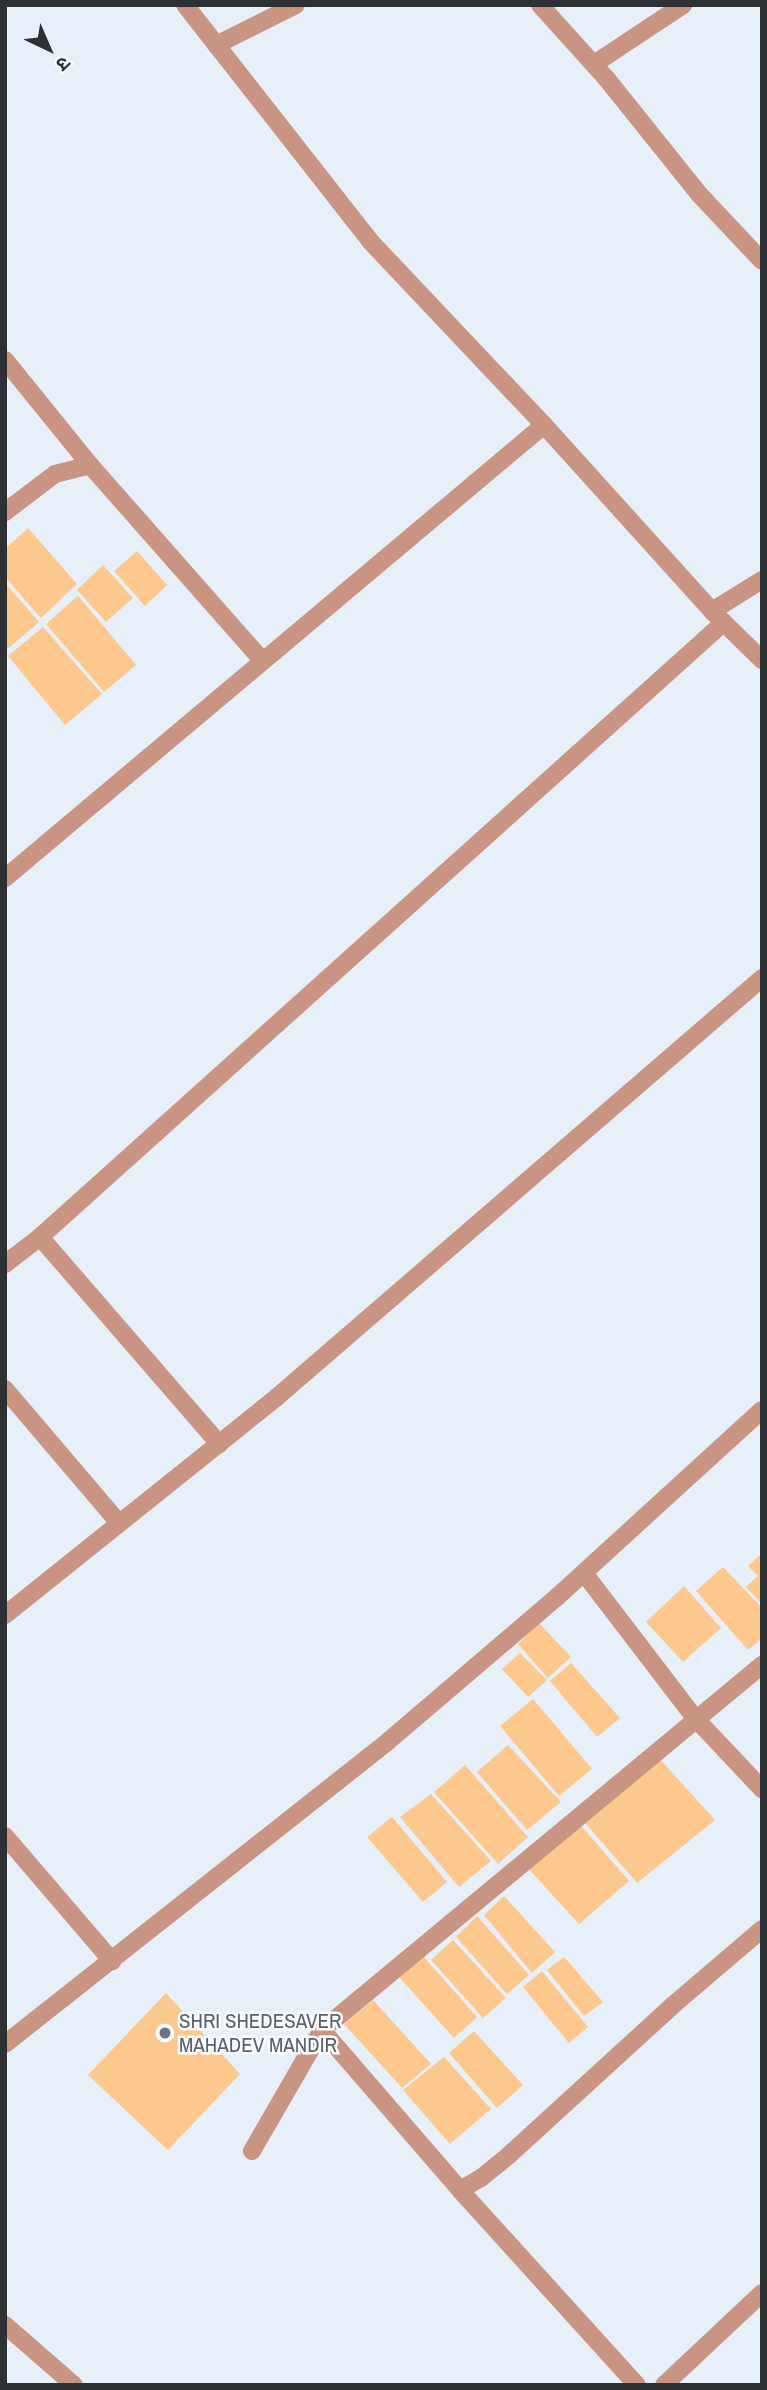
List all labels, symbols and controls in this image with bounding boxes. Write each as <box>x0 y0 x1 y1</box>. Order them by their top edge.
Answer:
north arrow <box>14 14 84 84</box>
text: उ <box>51 51 77 77</box>
place label: SHRI SHEDESAVER MAHADEV MANDIR <box>179 2008 341 2058</box>
marker: SHRI SHEDESAVER MAHADEV MANDIR <box>157 2025 173 2041</box>

